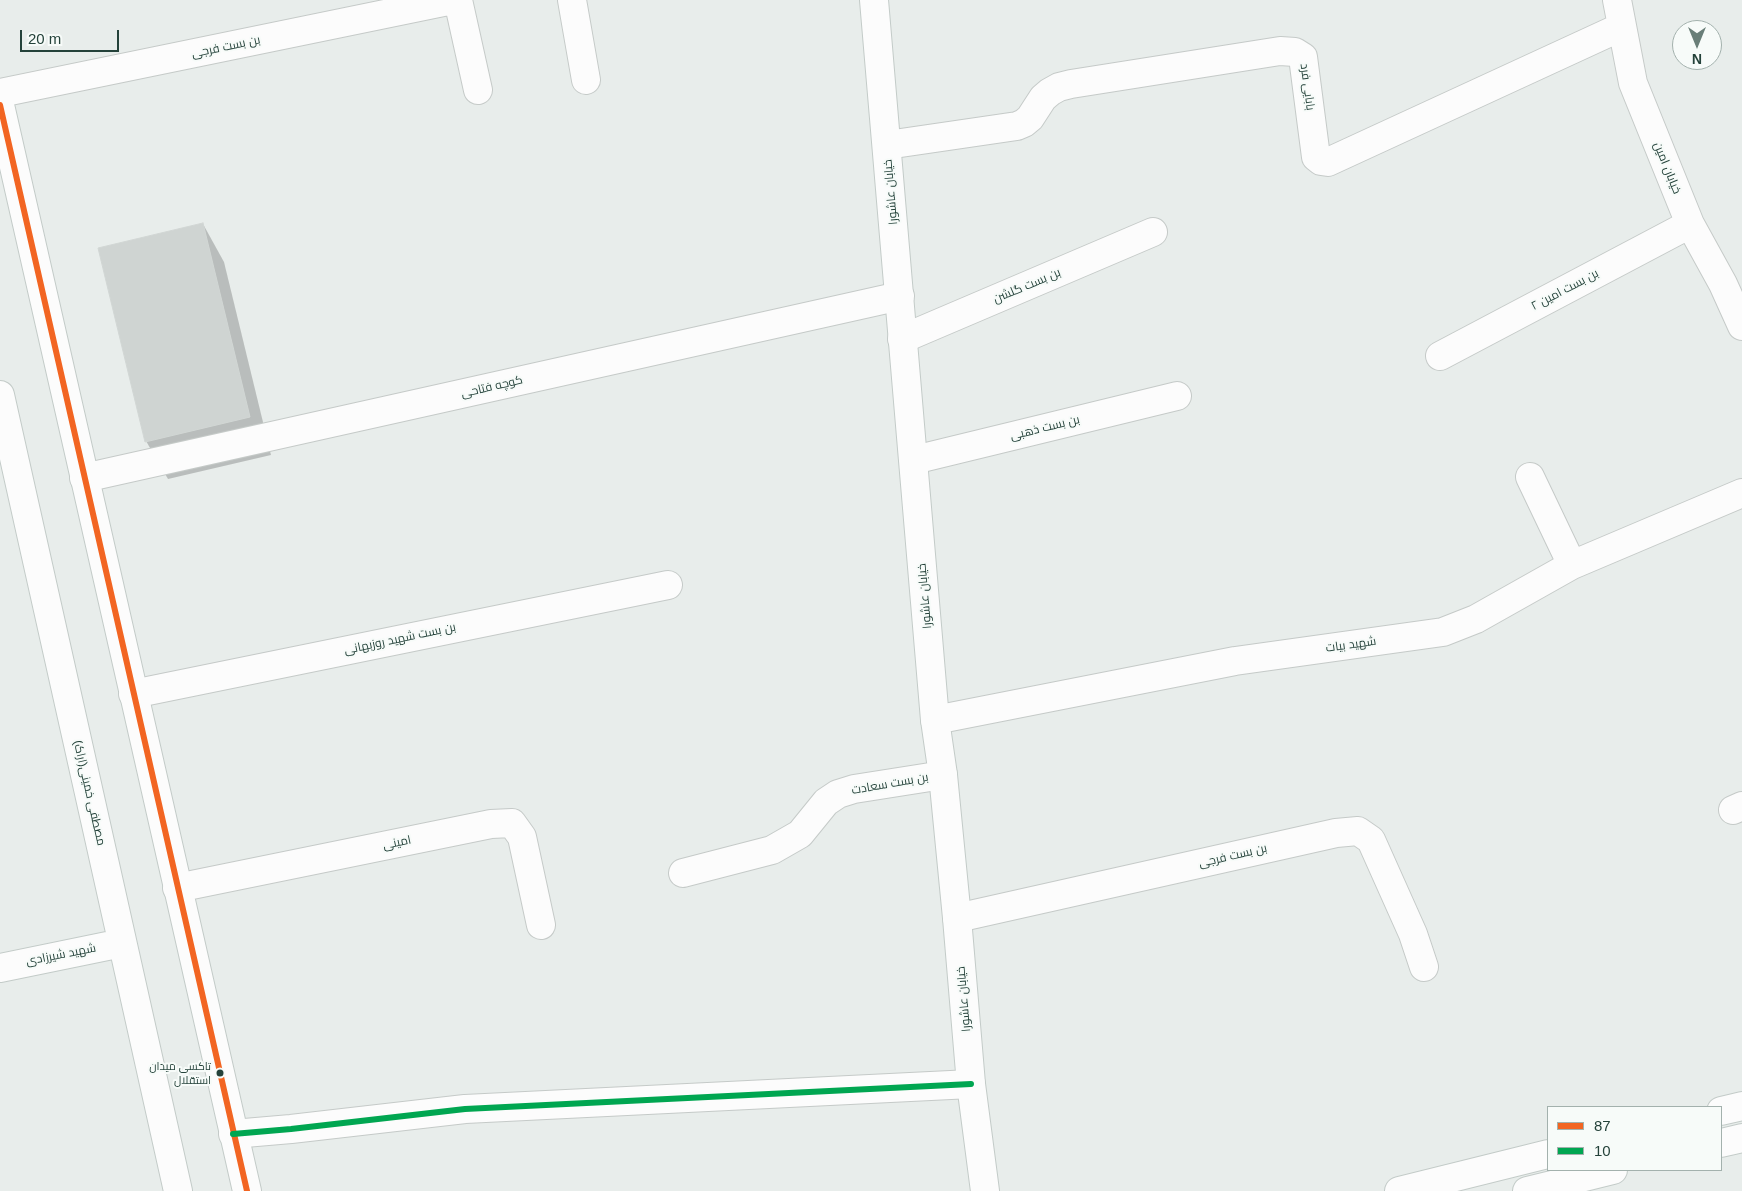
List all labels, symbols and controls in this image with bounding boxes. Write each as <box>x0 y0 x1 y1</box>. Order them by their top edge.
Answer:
scale bar <box>22 20 121 52</box>
north arrow <box>1672 20 1722 70</box>
text: 20 m <box>28 30 61 47</box>
street label: بن بست فرجی <box>190 33 262 61</box>
text: N <box>1692 51 1702 67</box>
street label: بابایی فرد <box>1297 63 1317 111</box>
street label: خیابان امین <box>1650 140 1684 196</box>
street label: خیابان عاشورا <box>881 159 901 225</box>
street label: بن بست گلشن <box>991 265 1063 307</box>
street label: بن بست امین ۲ <box>1529 266 1601 314</box>
street label: کوچه فتاحی <box>460 373 524 401</box>
street label: بن بست ذهبی <box>1009 412 1081 444</box>
street label: خیابان عاشورا <box>915 563 935 629</box>
street label: بن بست شهید روزبهانی <box>343 620 457 658</box>
street label: شهید بیات <box>1325 634 1377 656</box>
street label: مصطفی خمینی(اراک) <box>70 739 108 847</box>
street label: بن بست سعادت <box>850 770 930 798</box>
street label: امینی <box>382 833 412 853</box>
street label: بن بست فرجی <box>1197 841 1269 871</box>
street label: شهید شیرزادی <box>25 941 97 969</box>
street label: خیابان عاشورا <box>954 966 974 1032</box>
place label: تاکسی میدان استقلال <box>149 1060 211 1086</box>
marker: تاکسی میدان استقلال <box>215 1068 225 1078</box>
legend <box>1547 1106 1722 1171</box>
text: 87 <box>1594 1117 1611 1134</box>
text: 10 <box>1594 1142 1611 1159</box>

